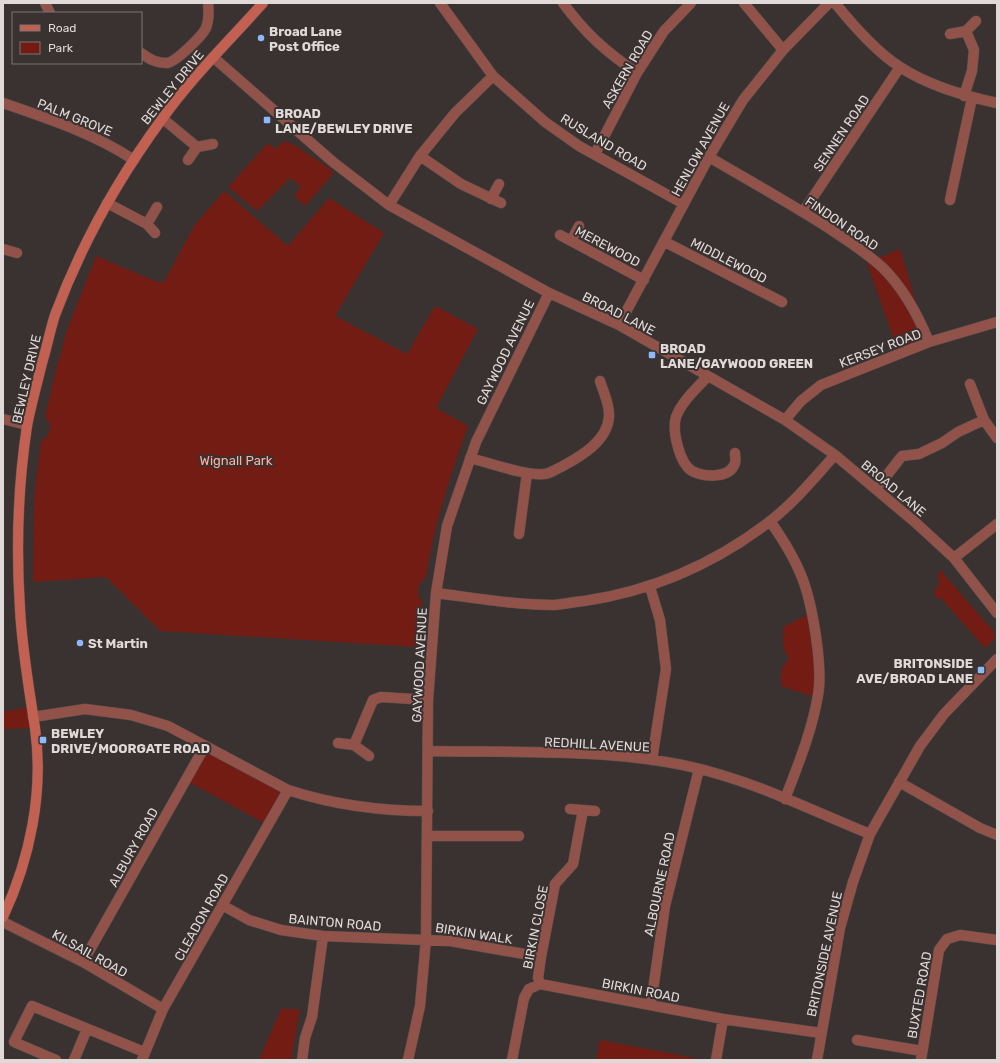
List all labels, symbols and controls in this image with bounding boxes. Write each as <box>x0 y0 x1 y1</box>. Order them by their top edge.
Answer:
legend <box>12 12 142 64</box>
text: Road <box>48 21 76 35</box>
place label: Broad Lane Post Office <box>269 24 342 54</box>
street label: ASKERN ROAD <box>599 27 656 111</box>
marker: Broad Lane Post Office <box>256 33 266 43</box>
text: Park <box>48 41 74 55</box>
street label: BEWLEY DRIVE <box>138 47 207 127</box>
street label: SENNEN ROAD <box>810 92 873 174</box>
street label: PALM GROVE <box>35 96 115 139</box>
street label: HENLOW AVENUE <box>668 99 733 199</box>
place label: BROAD LANE/BEWLEY DRIVE <box>275 106 413 136</box>
street label: RUSLAND ROAD <box>558 111 650 174</box>
marker: BROAD LANE/BEWLEY DRIVE <box>262 115 272 125</box>
street label: FINDON ROAD <box>802 193 881 253</box>
street label: MEREWOOD <box>573 223 643 270</box>
street label: MIDDLEWOOD <box>688 235 770 286</box>
street label: BROAD LANE <box>580 289 658 338</box>
street label: GAYWOOD AVENUE <box>473 297 537 407</box>
street label: KERSEY ROAD <box>837 326 923 371</box>
street label: BEWLEY DRIVE <box>9 333 44 425</box>
place label: BROAD LANE/GAYWOOD GREEN <box>660 341 813 371</box>
marker: BROAD LANE/GAYWOOD GREEN <box>647 350 657 360</box>
park label: Wignall Park <box>200 453 273 469</box>
street label: BROAD LANE <box>858 457 929 520</box>
street label: GAYWOOD AVENUE <box>409 607 430 723</box>
place label: St Martin <box>88 636 148 651</box>
marker: St Martin <box>75 638 85 648</box>
place label: BRITONSIDE AVE/BROAD LANE <box>856 656 973 686</box>
marker: BRITONSIDE AVE/BROAD LANE <box>976 665 986 675</box>
place label: BEWLEY DRIVE/MOORGATE ROAD <box>51 726 210 756</box>
street label: REDHILL AVENUE <box>544 734 650 755</box>
marker: BEWLEY DRIVE/MOORGATE ROAD <box>38 735 48 745</box>
street label: ALBURY ROAD <box>106 805 161 889</box>
street label: ALBOURNE ROAD <box>641 831 678 938</box>
street label: CLEADON ROAD <box>171 871 232 963</box>
street label: BIRKIN CLOSE <box>520 884 551 970</box>
street label: BRITONSIDE AVENUE <box>804 890 845 1018</box>
street label: BAINTON ROAD <box>288 911 382 934</box>
street label: BIRKIN WALK <box>434 920 514 947</box>
street label: KILSAIL ROAD <box>49 927 130 980</box>
street label: BUXTED ROAD <box>904 950 935 1040</box>
street label: BIRKIN ROAD <box>601 976 681 1005</box>

